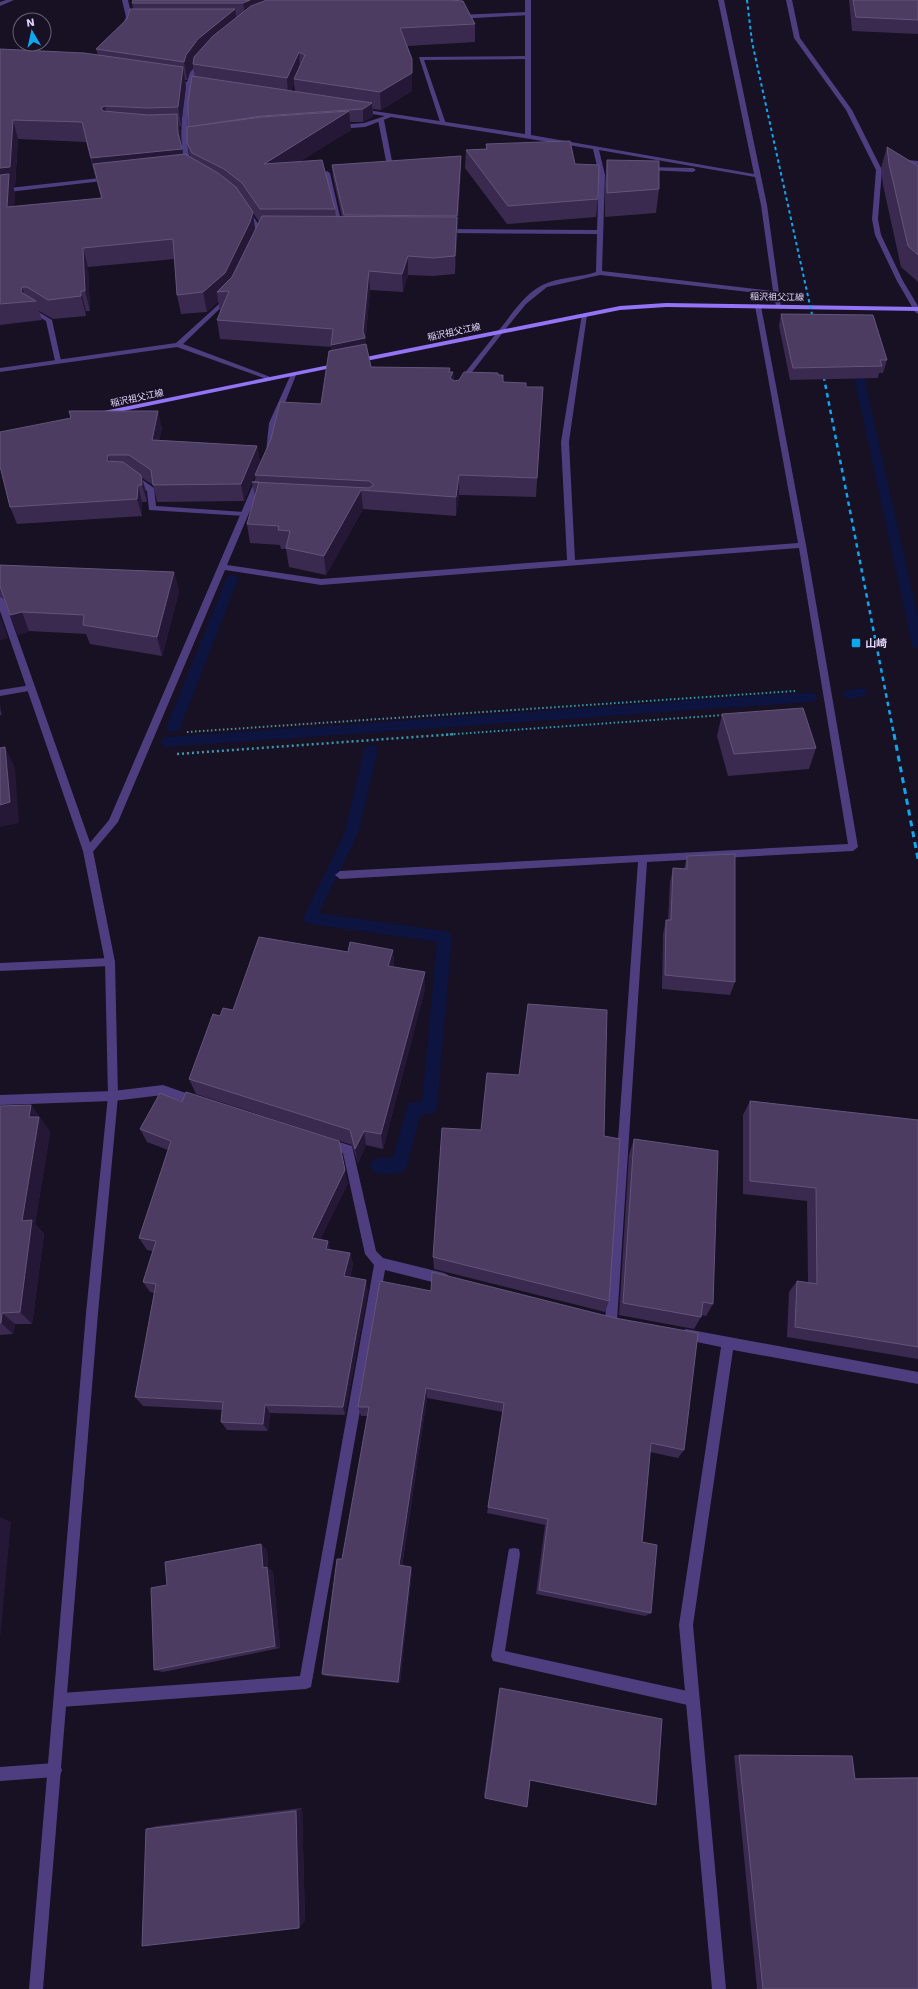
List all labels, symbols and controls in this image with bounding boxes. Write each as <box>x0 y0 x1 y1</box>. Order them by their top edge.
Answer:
north arrow <box>12 12 52 52</box>
text: N <box>25 16 36 30</box>
street label: 稲沢祖父江線 <box>750 292 805 302</box>
street label: 稲沢祖父江線 <box>427 321 482 343</box>
street label: 稲沢祖父江線 <box>110 387 165 409</box>
marker: 山崎 <box>850 637 862 649</box>
place label: 山崎 <box>865 637 887 650</box>

